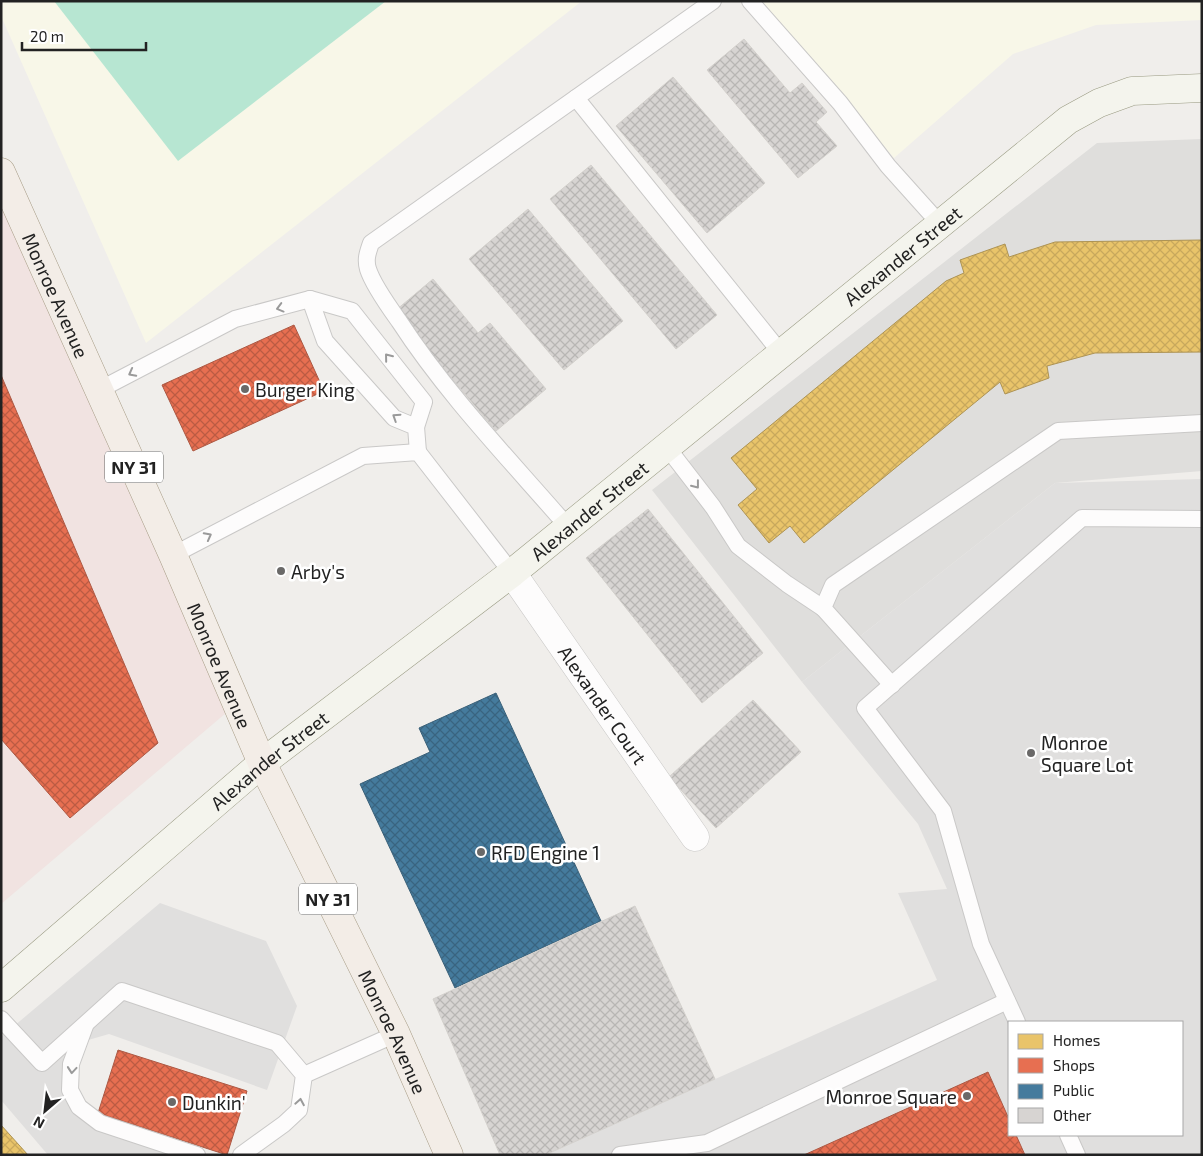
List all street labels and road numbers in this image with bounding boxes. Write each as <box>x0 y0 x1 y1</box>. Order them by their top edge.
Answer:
street label: Alexander Street <box>839 200 966 310</box>
street label: Monroe Avenue <box>18 229 94 361</box>
road number: NY 31 <box>105 452 163 482</box>
street label: Alexander Street <box>526 456 652 565</box>
street label: Monroe Avenue <box>183 599 257 732</box>
street label: Alexander Court <box>554 641 652 768</box>
street label: Alexander Street <box>205 706 332 814</box>
road number: NY 31 <box>299 884 357 914</box>
street label: Monroe Avenue <box>354 966 432 1097</box>

